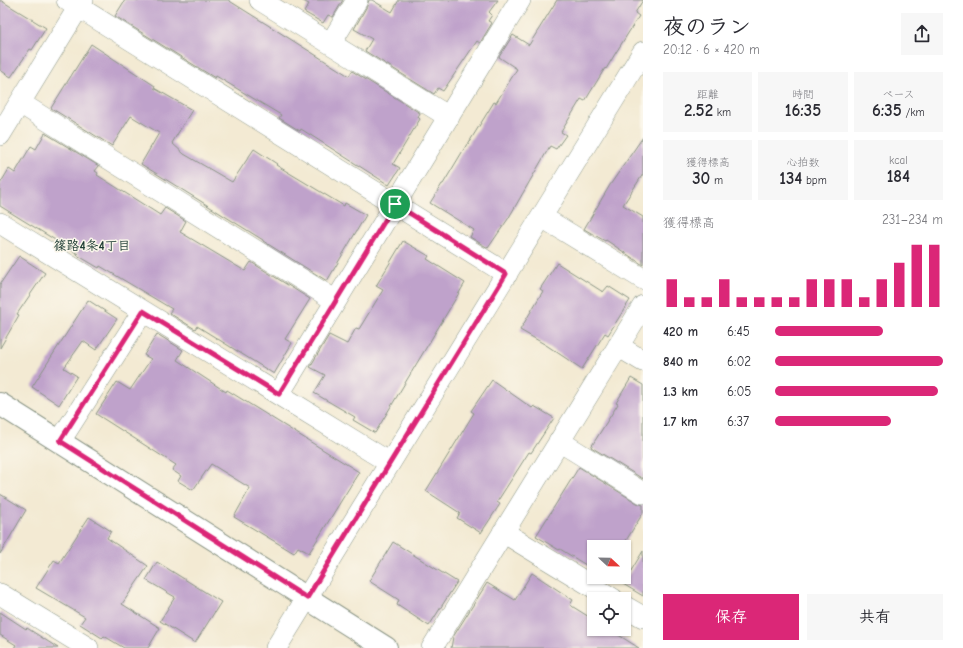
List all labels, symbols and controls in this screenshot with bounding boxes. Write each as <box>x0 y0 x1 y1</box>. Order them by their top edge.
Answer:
button: share <box>901 13 943 55</box>
text: 夜のラン <box>663 14 751 40</box>
text: 20:12 · 6 × 420 m <box>663 42 760 57</box>
text: 距離 <box>697 88 719 101</box>
text: 時間 <box>792 88 814 101</box>
text: ペース <box>882 88 915 101</box>
text: 2.52 <box>684 101 713 120</box>
text: 16:35 <box>785 101 821 120</box>
text: 6:35 <box>872 101 902 120</box>
text: km <box>713 106 731 119</box>
text: /km <box>902 106 925 119</box>
text: kcal <box>889 154 908 167</box>
text: 獲得標高 <box>686 156 730 169</box>
text: 心拍数 <box>786 156 819 169</box>
text: 184 <box>887 167 910 186</box>
text: 30 <box>692 169 710 188</box>
text: 134 <box>779 169 802 188</box>
text: m <box>710 174 723 187</box>
text: bpm <box>802 174 827 187</box>
pin <box>378 187 412 221</box>
icon: arrive <box>384 193 406 215</box>
text: 231–234 m <box>882 212 943 227</box>
text: 獲得標高 <box>663 215 715 230</box>
district label: 篠路4条4丁目 <box>53 238 131 253</box>
text: 420 m <box>663 324 698 339</box>
text: 6:45 <box>727 324 750 339</box>
text: 840 m <box>663 354 698 369</box>
text: 6:02 <box>727 354 751 369</box>
text: 1.3 km <box>663 384 698 399</box>
text: 6:05 <box>727 384 751 399</box>
text: 1.7 km <box>663 414 698 429</box>
text: 6:37 <box>727 414 749 429</box>
north arrow <box>587 540 631 584</box>
map controls <box>587 540 631 636</box>
button: locate <box>587 592 631 636</box>
button: 保存 <box>663 594 799 640</box>
button: 共有 <box>807 594 943 640</box>

